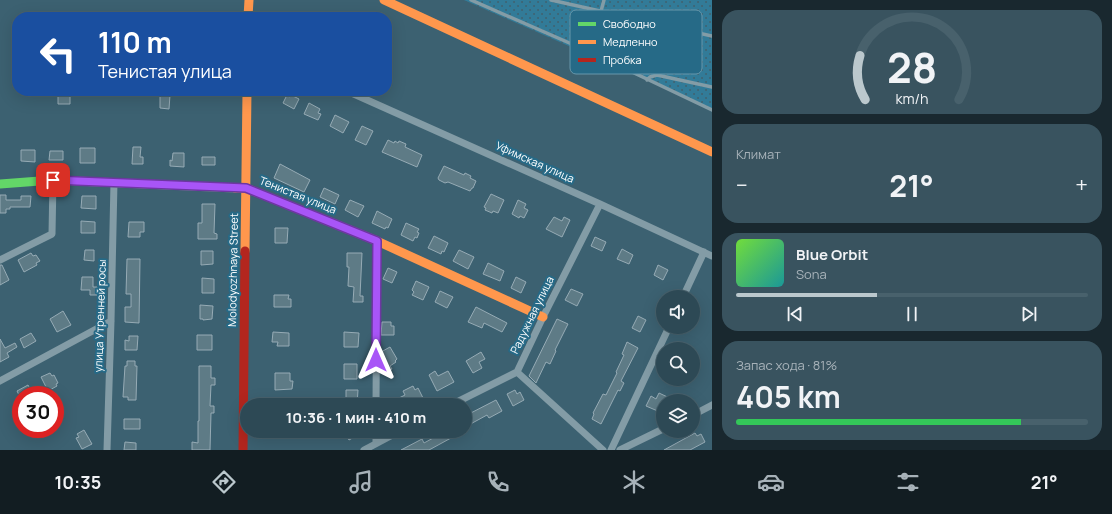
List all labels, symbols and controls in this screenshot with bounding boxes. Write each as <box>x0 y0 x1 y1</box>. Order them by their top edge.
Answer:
legend <box>570 10 702 74</box>
text: Свободно <box>603 16 656 31</box>
text: 110 m <box>98 23 172 61</box>
icon: left <box>32 28 84 80</box>
text: Медленно <box>603 34 658 49</box>
text: 28 <box>887 39 937 95</box>
text: Пробка <box>603 52 642 67</box>
text: Тенистая улица <box>98 59 232 83</box>
text: km/h <box>895 89 929 108</box>
street label: Уфимская улица <box>493 137 577 186</box>
text: Климат <box>736 145 781 163</box>
pin <box>36 163 70 197</box>
text: 21° <box>889 165 934 206</box>
icon: arrive <box>42 169 64 191</box>
text: − <box>736 170 748 200</box>
text: + <box>1075 170 1088 200</box>
street label: Тенистая улица <box>257 172 339 217</box>
street label: Molodyozhnaya Street <box>224 213 241 327</box>
text: Blue Orbit <box>796 244 868 265</box>
street label: улица Утренней росы <box>90 259 109 373</box>
text: Sona <box>796 265 827 283</box>
street label: Радужная улица <box>506 273 557 356</box>
map controls <box>656 290 700 438</box>
button: sound <box>656 290 700 334</box>
icon: previous <box>784 303 806 325</box>
icon: pause <box>901 303 923 325</box>
icon: next <box>1018 303 1040 325</box>
position arrow <box>355 339 397 381</box>
button: search <box>656 342 700 386</box>
text: Запас хода · 81% <box>736 356 837 374</box>
text: 405 km <box>736 376 841 417</box>
speed limit sign: 30 <box>12 386 64 438</box>
button: layers <box>656 394 700 438</box>
text: 10:36 · 1 мин · 410 m <box>286 407 426 428</box>
icon: directions <box>210 468 238 496</box>
icon: music <box>347 468 375 496</box>
icon: phone <box>484 468 512 496</box>
icon: climate <box>620 468 648 496</box>
icon: car <box>757 468 785 496</box>
icon: filters <box>894 468 922 496</box>
text: 10:35 <box>54 470 101 494</box>
text: 21° <box>1031 470 1058 494</box>

